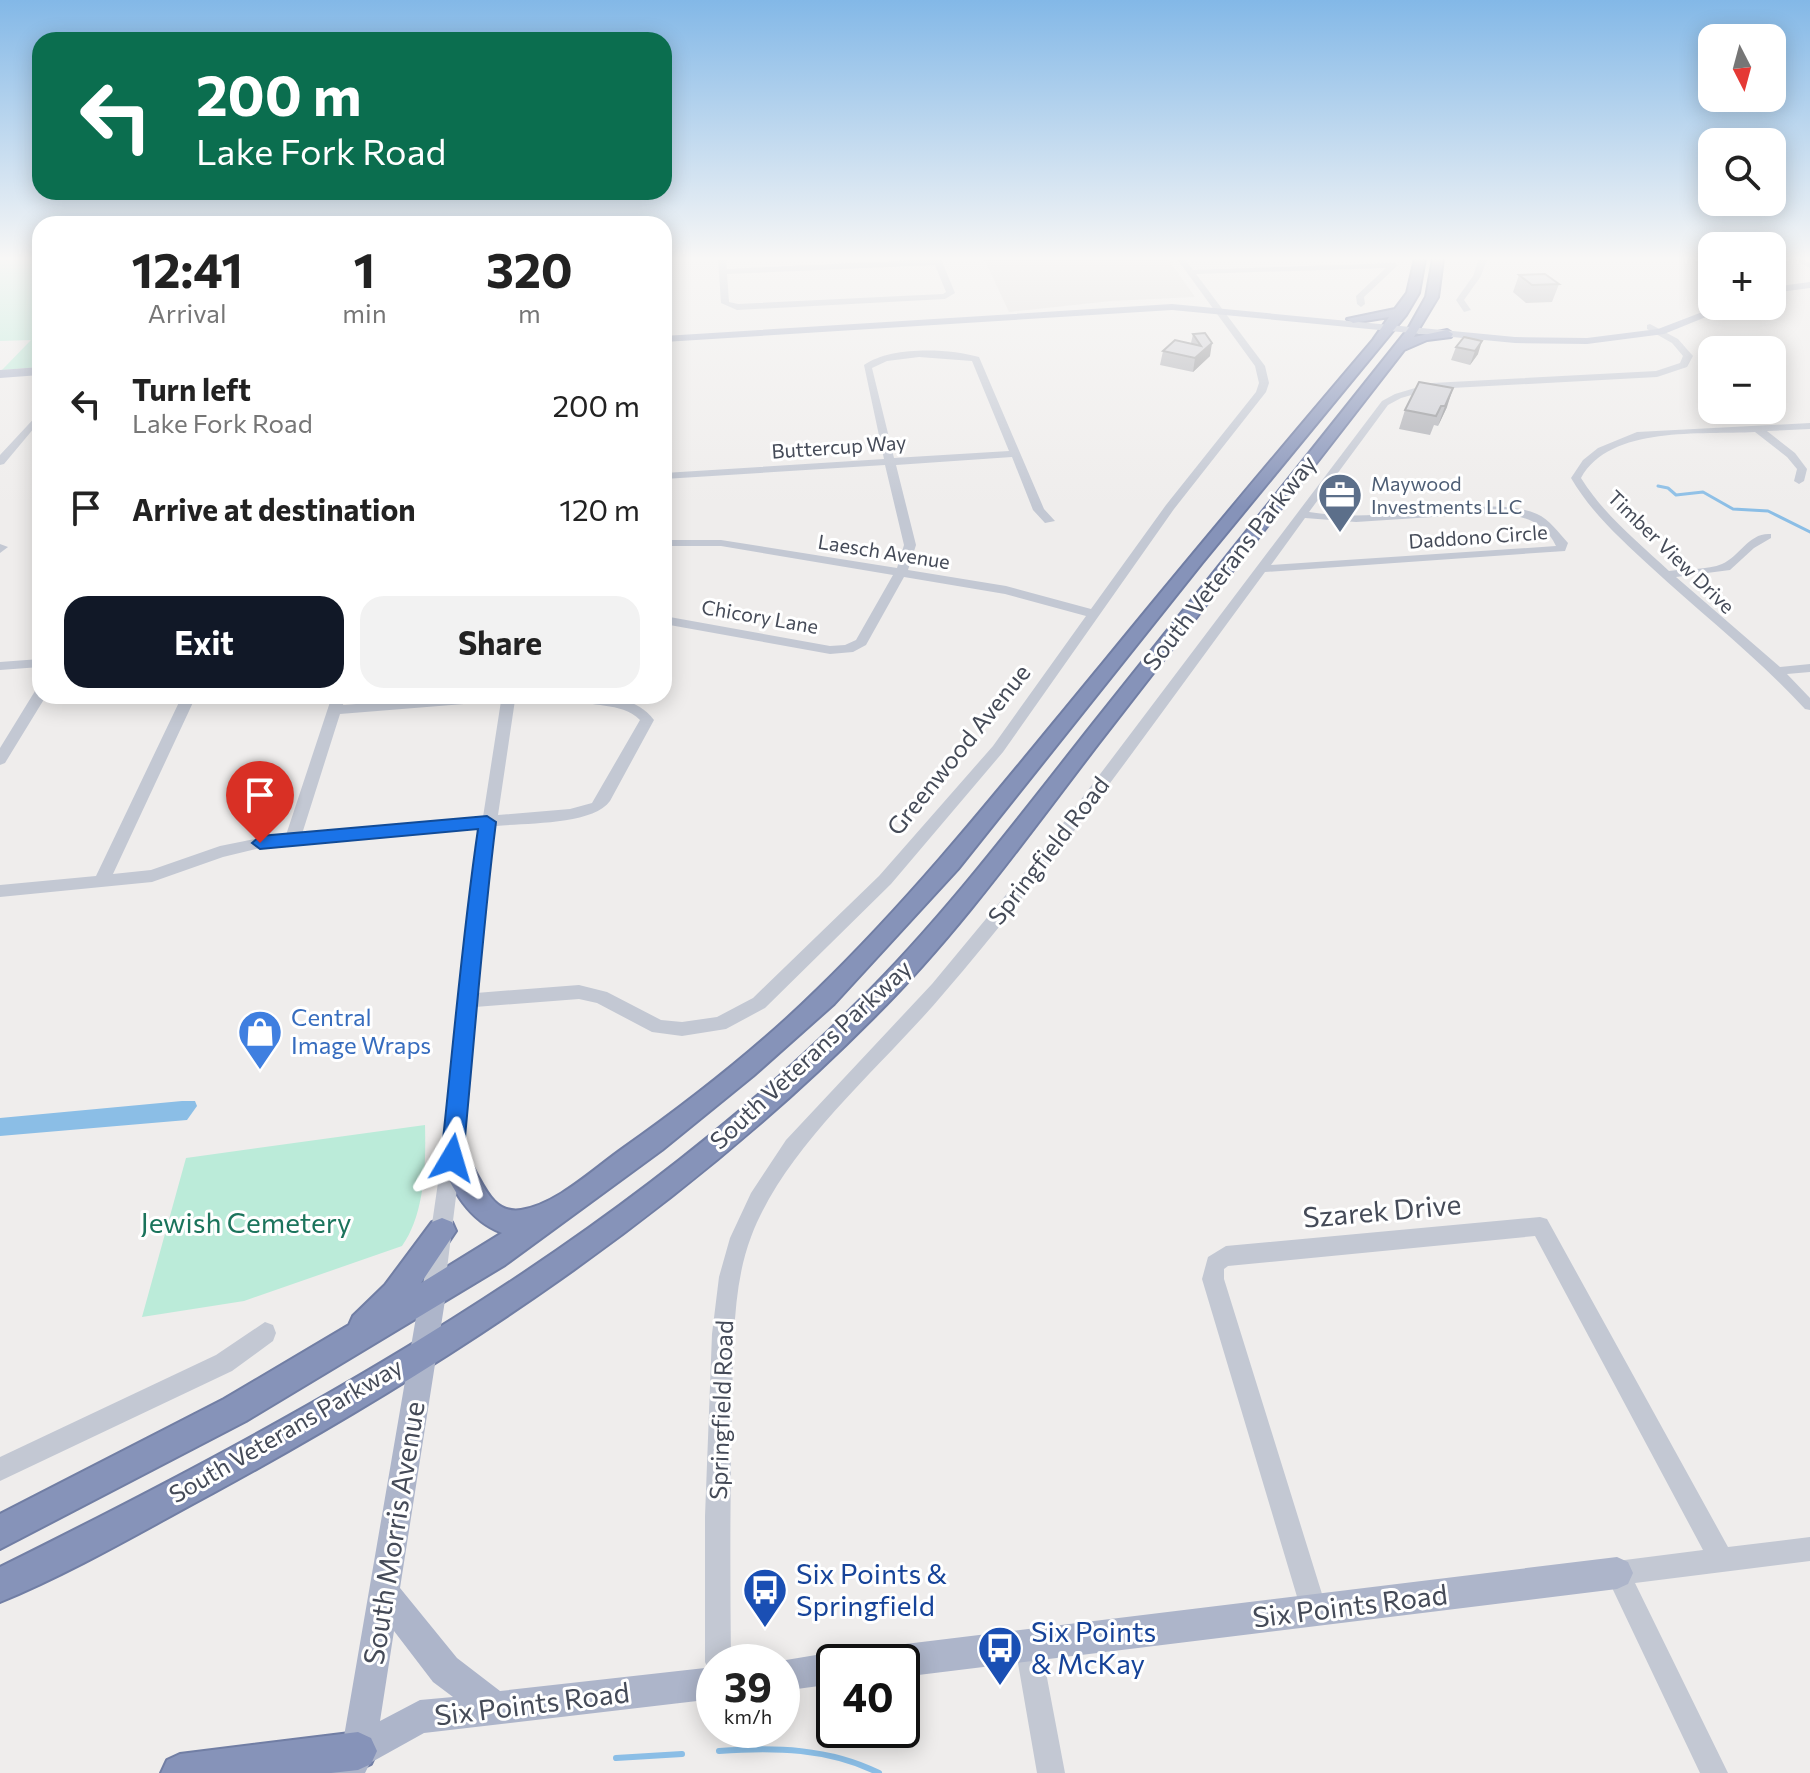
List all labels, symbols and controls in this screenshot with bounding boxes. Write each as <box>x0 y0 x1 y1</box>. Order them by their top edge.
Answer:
north arrow <box>1698 24 1786 112</box>
map controls <box>1698 24 1786 424</box>
text: 200 m <box>196 59 362 128</box>
icon: left <box>64 64 168 168</box>
text: Lake Fork Road <box>196 128 446 172</box>
button: search <box>1698 128 1786 216</box>
button: + <box>1698 232 1786 320</box>
text: 12:41 <box>131 239 243 298</box>
text: 1 <box>354 239 375 298</box>
text: 320 <box>486 239 573 298</box>
text: Arrival <box>148 297 227 328</box>
text: min <box>342 297 387 328</box>
text: m <box>518 297 541 328</box>
button: − <box>1698 336 1786 424</box>
text: Turn left <box>132 370 251 407</box>
icon: left <box>64 382 108 426</box>
text: 200 m <box>552 386 640 423</box>
text: Lake Fork Road <box>132 407 313 438</box>
street label: Buttercup Way <box>771 429 907 463</box>
street label: South Veterans Parkway <box>1136 449 1322 675</box>
office icon: Maywood Investments LLC <box>1316 471 1364 534</box>
place label: Maywood Investments LLC <box>1371 471 1522 518</box>
street label: Timber View Drive <box>1603 485 1740 618</box>
icon: arrive <box>64 486 108 530</box>
text: Arrive at destination <box>132 490 416 527</box>
text: 120 m <box>559 490 640 527</box>
street label: Daddono Circle <box>1408 519 1548 553</box>
street label: Laesch Avenue <box>816 529 952 573</box>
street label: Chicory Lane <box>700 594 820 638</box>
button: Exit <box>64 596 344 688</box>
button: Share <box>360 596 640 688</box>
street label: Greenwood Avenue <box>880 658 1036 840</box>
pin <box>226 761 294 843</box>
street label: Springfield Road <box>981 770 1115 930</box>
icon: arrive <box>238 773 282 817</box>
street label: South Veterans Parkway <box>703 953 917 1155</box>
place label: Central Image Wraps <box>291 1002 431 1059</box>
shop icon: Central Image Wraps <box>236 1008 284 1071</box>
position arrow <box>410 1116 494 1200</box>
street label: Szarek Drive <box>1301 1186 1462 1234</box>
park label: Jewish Cemetery <box>141 1205 352 1239</box>
street label: Springfield Road <box>703 1320 738 1500</box>
street label: South Veterans Parkway <box>163 1351 407 1508</box>
street label: South Morris Avenue <box>355 1399 431 1667</box>
place label: Six Points & Springfield <box>796 1556 948 1622</box>
bus stop icon: Six Points & Springfield <box>741 1566 789 1629</box>
street label: Six Points Road <box>1251 1576 1449 1634</box>
place label: Six Points & McKay <box>1031 1614 1156 1680</box>
bus stop icon: Six Points & McKay <box>976 1624 1024 1687</box>
speed limit sign: 40 <box>816 1644 920 1748</box>
text: 39 <box>724 1661 772 1710</box>
street label: Six Points Road <box>433 1674 631 1732</box>
text: km/h <box>724 1704 772 1728</box>

